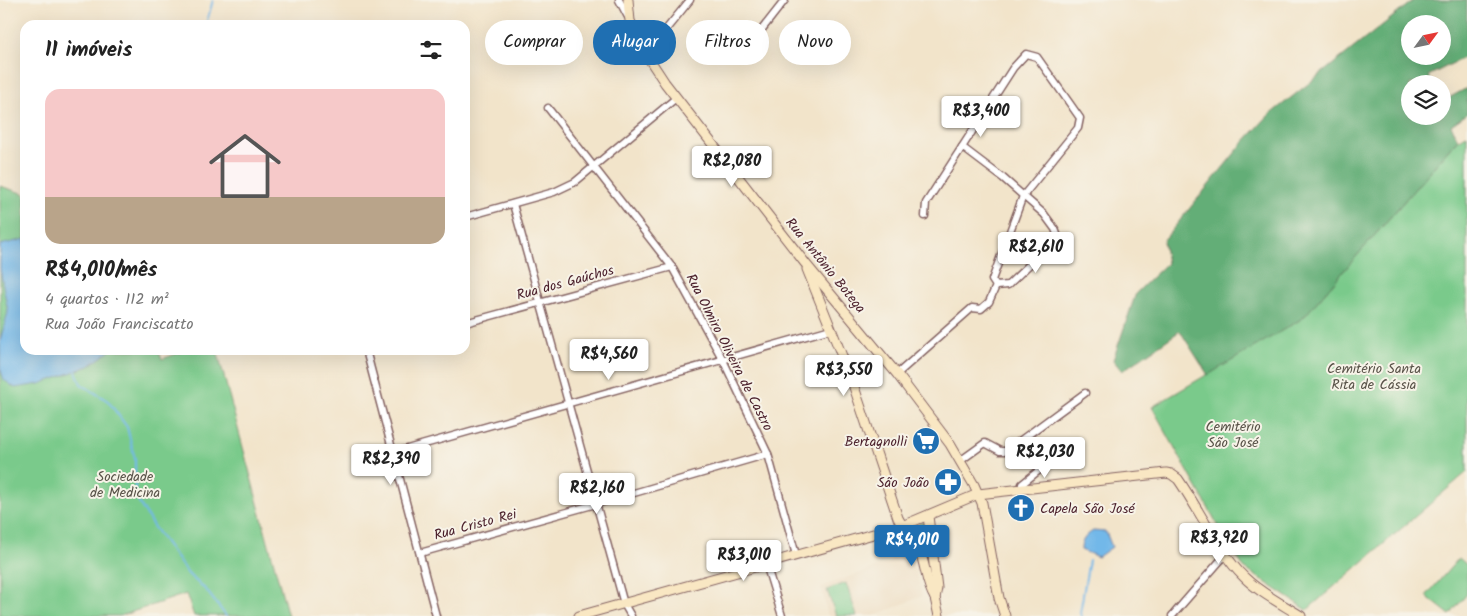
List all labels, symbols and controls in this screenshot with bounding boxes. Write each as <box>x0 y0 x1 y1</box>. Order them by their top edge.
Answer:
north arrow <box>1401 15 1451 65</box>
map controls <box>1401 15 1451 125</box>
chip: Comprar <box>485 20 583 65</box>
chip: Alugar <box>593 20 676 65</box>
chip: Filtros <box>686 20 769 65</box>
chip: Novo <box>779 20 851 65</box>
text: 11 imóveis <box>45 34 132 67</box>
icon: filters <box>417 36 445 64</box>
button: layers <box>1401 75 1451 125</box>
pin: R$3,400 <box>935 96 1027 138</box>
text: R$3,400 <box>952 99 1010 124</box>
icon: home <box>200 121 290 211</box>
pin: R$2,080 <box>686 146 778 188</box>
text: R$2,080 <box>703 149 761 174</box>
street label: Rua Antônio Botega <box>780 213 871 318</box>
pin: R$2,610 <box>990 232 1082 274</box>
text: R$2,610 <box>1009 235 1063 260</box>
text: R$4,010/mês <box>45 254 157 287</box>
street label: Rua dos Gaúchos <box>514 259 616 307</box>
street label: Rua Olmiro Oliveira de Castro <box>680 270 778 435</box>
text: 4 quartos · 112 m² <box>45 287 169 312</box>
text: Rua João Franciscatto <box>45 312 194 337</box>
pin: R$4,560 <box>563 338 655 381</box>
text: R$4,560 <box>581 342 637 367</box>
pin: R$3,550 <box>798 354 890 397</box>
text: R$3,550 <box>816 358 872 383</box>
park label: Cemitério Santa Rita de Cássia <box>1327 358 1421 396</box>
park label: Cemitério São José <box>1205 416 1261 454</box>
supermarket icon: Bertagnolli <box>911 426 941 456</box>
place label: Bertagnolli <box>845 431 908 453</box>
pin: R$2,030 <box>999 436 1091 479</box>
text: R$2,030 <box>1016 440 1074 465</box>
pin: R$2,390 <box>345 444 437 486</box>
text: R$2,390 <box>362 447 420 472</box>
park label: Sociedade de Medicina <box>90 466 160 504</box>
pharmacy icon: São João <box>933 467 963 497</box>
pin: R$2,160 <box>551 472 643 515</box>
place label: São João <box>877 472 929 494</box>
text: R$2,160 <box>570 476 624 501</box>
church icon: Capela São José <box>1006 493 1036 523</box>
place label: Capela São José <box>1040 498 1135 520</box>
street label: Rua Cristo Rei <box>432 503 520 547</box>
pin: R$3,920 <box>1173 522 1265 565</box>
pin: R$4,010 <box>866 524 958 567</box>
text: R$3,920 <box>1190 526 1248 551</box>
text: R$4,010 <box>885 528 939 553</box>
pin: R$3,010 <box>698 540 790 582</box>
text: R$3,010 <box>717 543 771 568</box>

